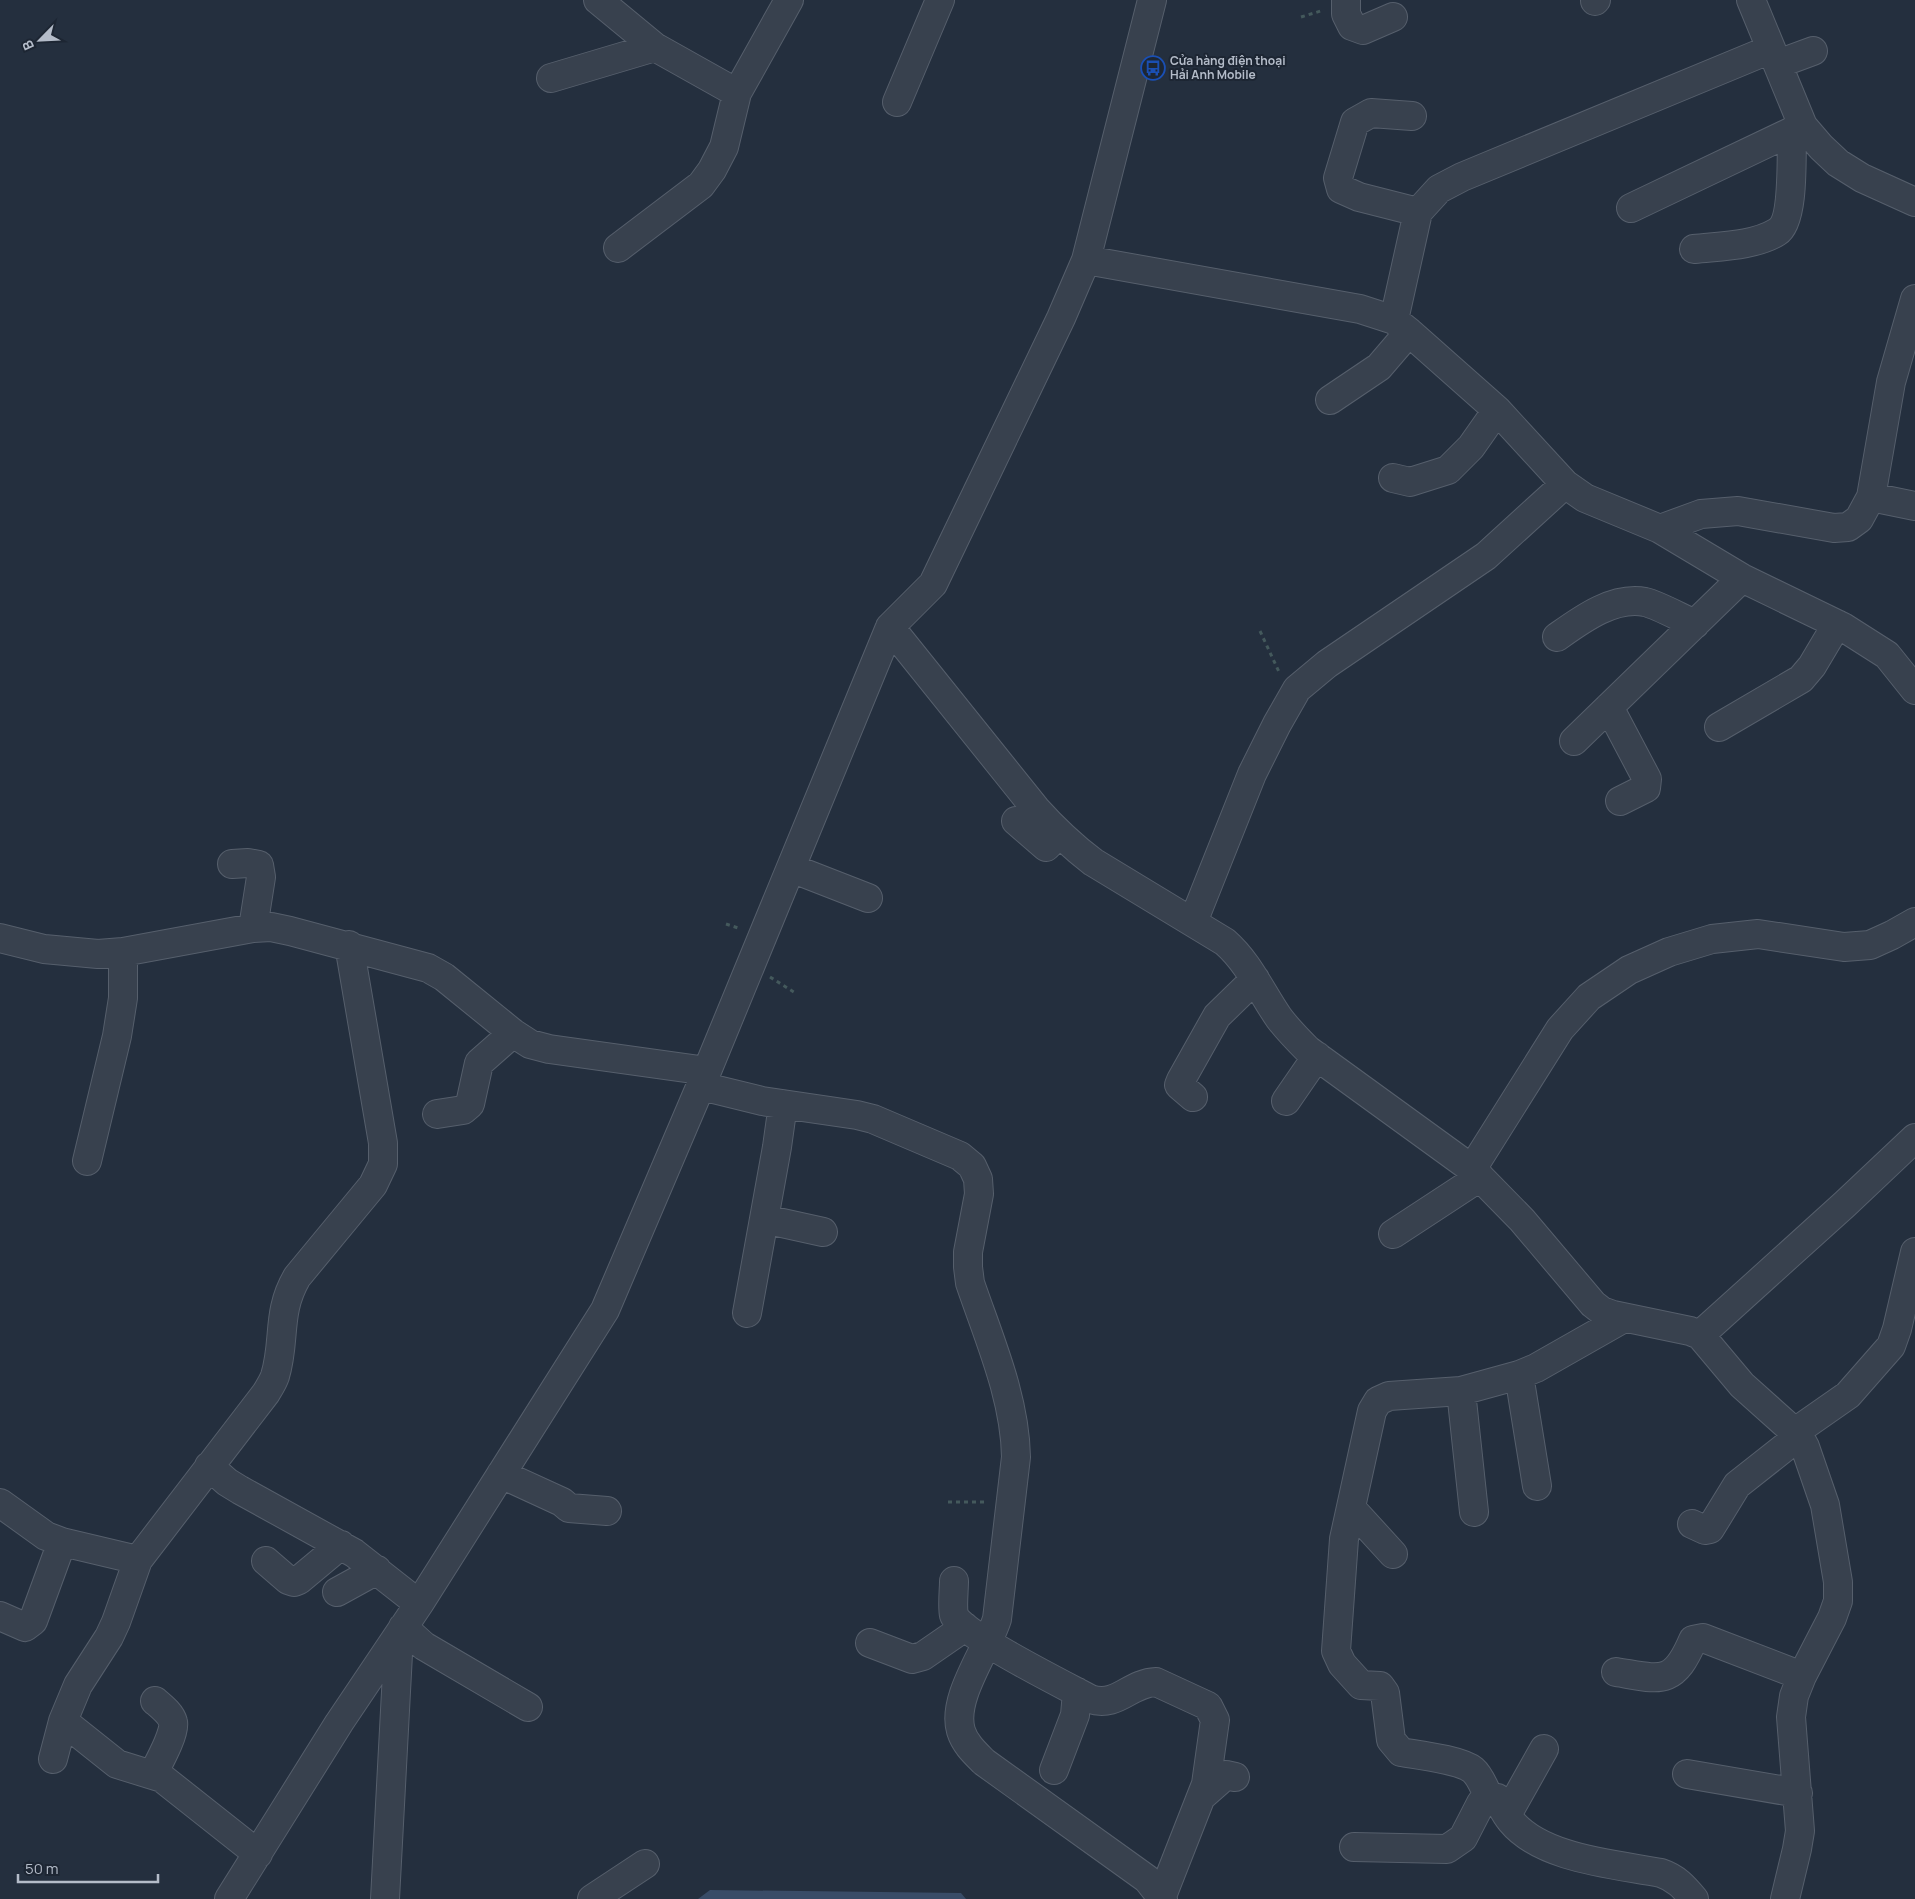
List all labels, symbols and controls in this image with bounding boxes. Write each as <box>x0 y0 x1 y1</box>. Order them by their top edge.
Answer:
north arrow <box>15 15 65 65</box>
text: B <box>17 37 38 53</box>
place label: Cửa hàng điện thoại Hải Anh Mobile <box>1170 52 1286 83</box>
bus stop icon: Cửa hàng điện thoại Hải Anh Mobile <box>1140 55 1166 81</box>
scale bar <box>18 1852 158 1884</box>
text: 50 m <box>25 1858 59 1879</box>

